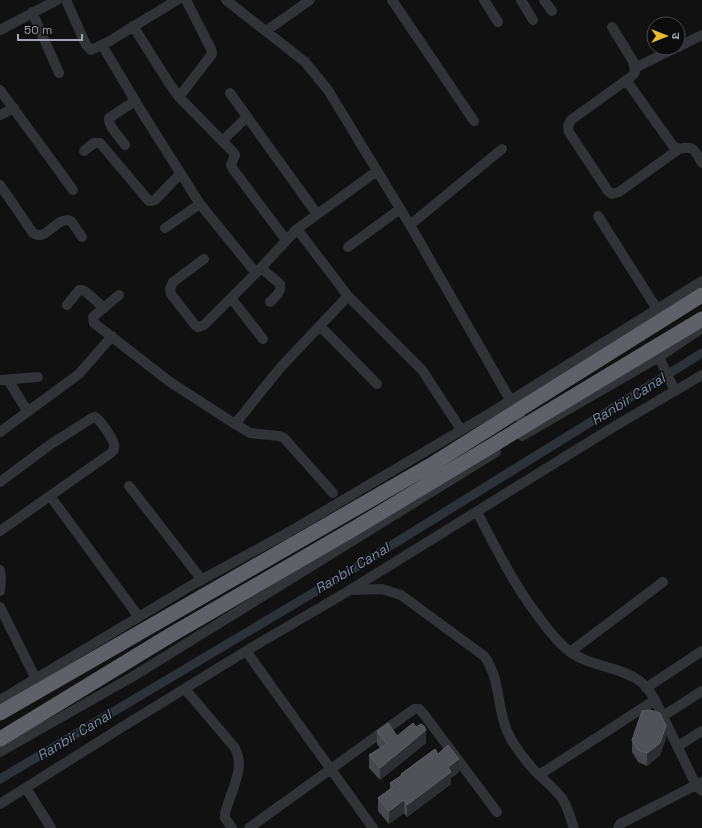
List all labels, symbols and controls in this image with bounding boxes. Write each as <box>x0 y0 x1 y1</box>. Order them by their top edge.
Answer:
scale bar <box>18 16 82 42</box>
north arrow <box>646 16 686 56</box>
text: 50 m <box>24 22 52 38</box>
text: उ <box>669 33 683 40</box>
water label: Ranbir Canal <box>588 368 670 429</box>
water label: Ranbir Canal <box>311 538 394 597</box>
water label: Ranbir Canal <box>33 705 116 764</box>

